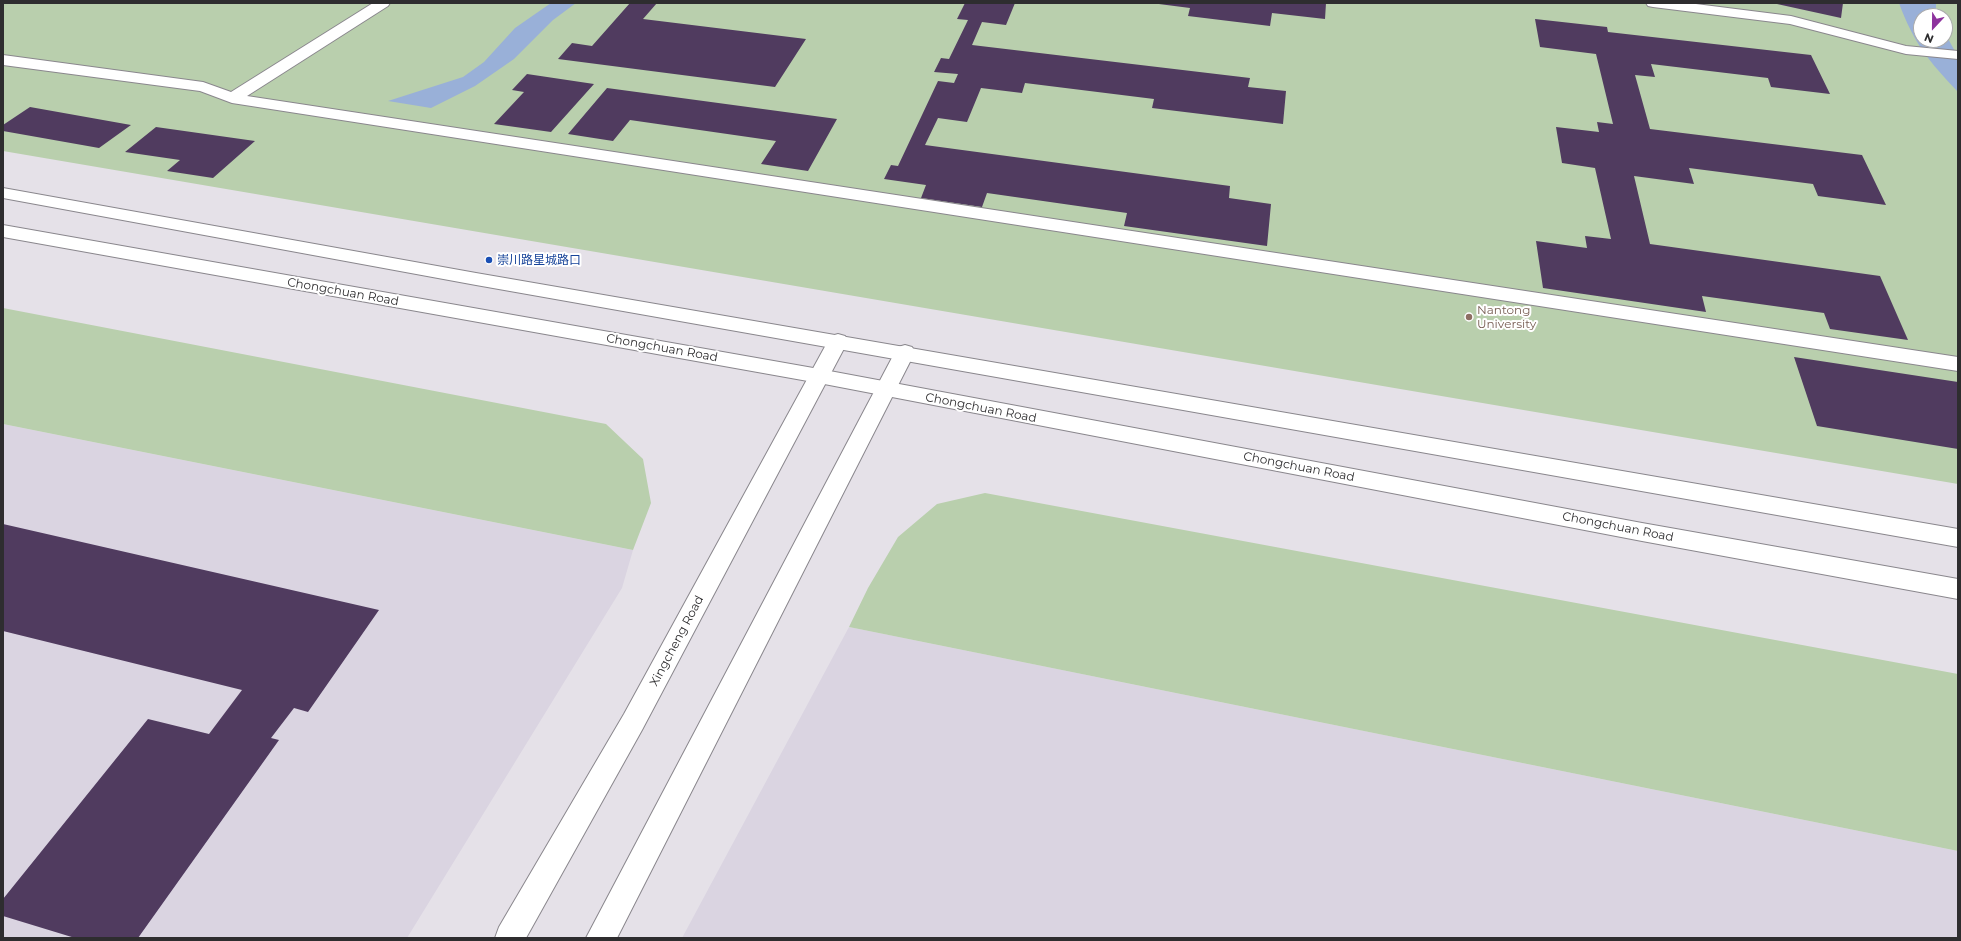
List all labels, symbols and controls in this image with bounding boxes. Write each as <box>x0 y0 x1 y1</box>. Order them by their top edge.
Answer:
north arrow <box>1913 8 1953 48</box>
text: N <box>1922 30 1936 46</box>
place label: 崇川路星城路口 <box>497 253 581 267</box>
marker: 崇川路星城路口 <box>484 255 494 265</box>
street label: Chongchuan Road <box>286 275 400 309</box>
place label: Nantong University <box>1477 303 1536 331</box>
marker: Nantong University <box>1464 312 1474 322</box>
street label: Chongchuan Road <box>605 331 719 365</box>
street label: Chongchuan Road <box>924 390 1038 426</box>
street label: Chongchuan Road <box>1242 449 1356 485</box>
street label: Chongchuan Road <box>1561 509 1675 545</box>
street label: Xingcheng Road <box>647 593 707 689</box>

